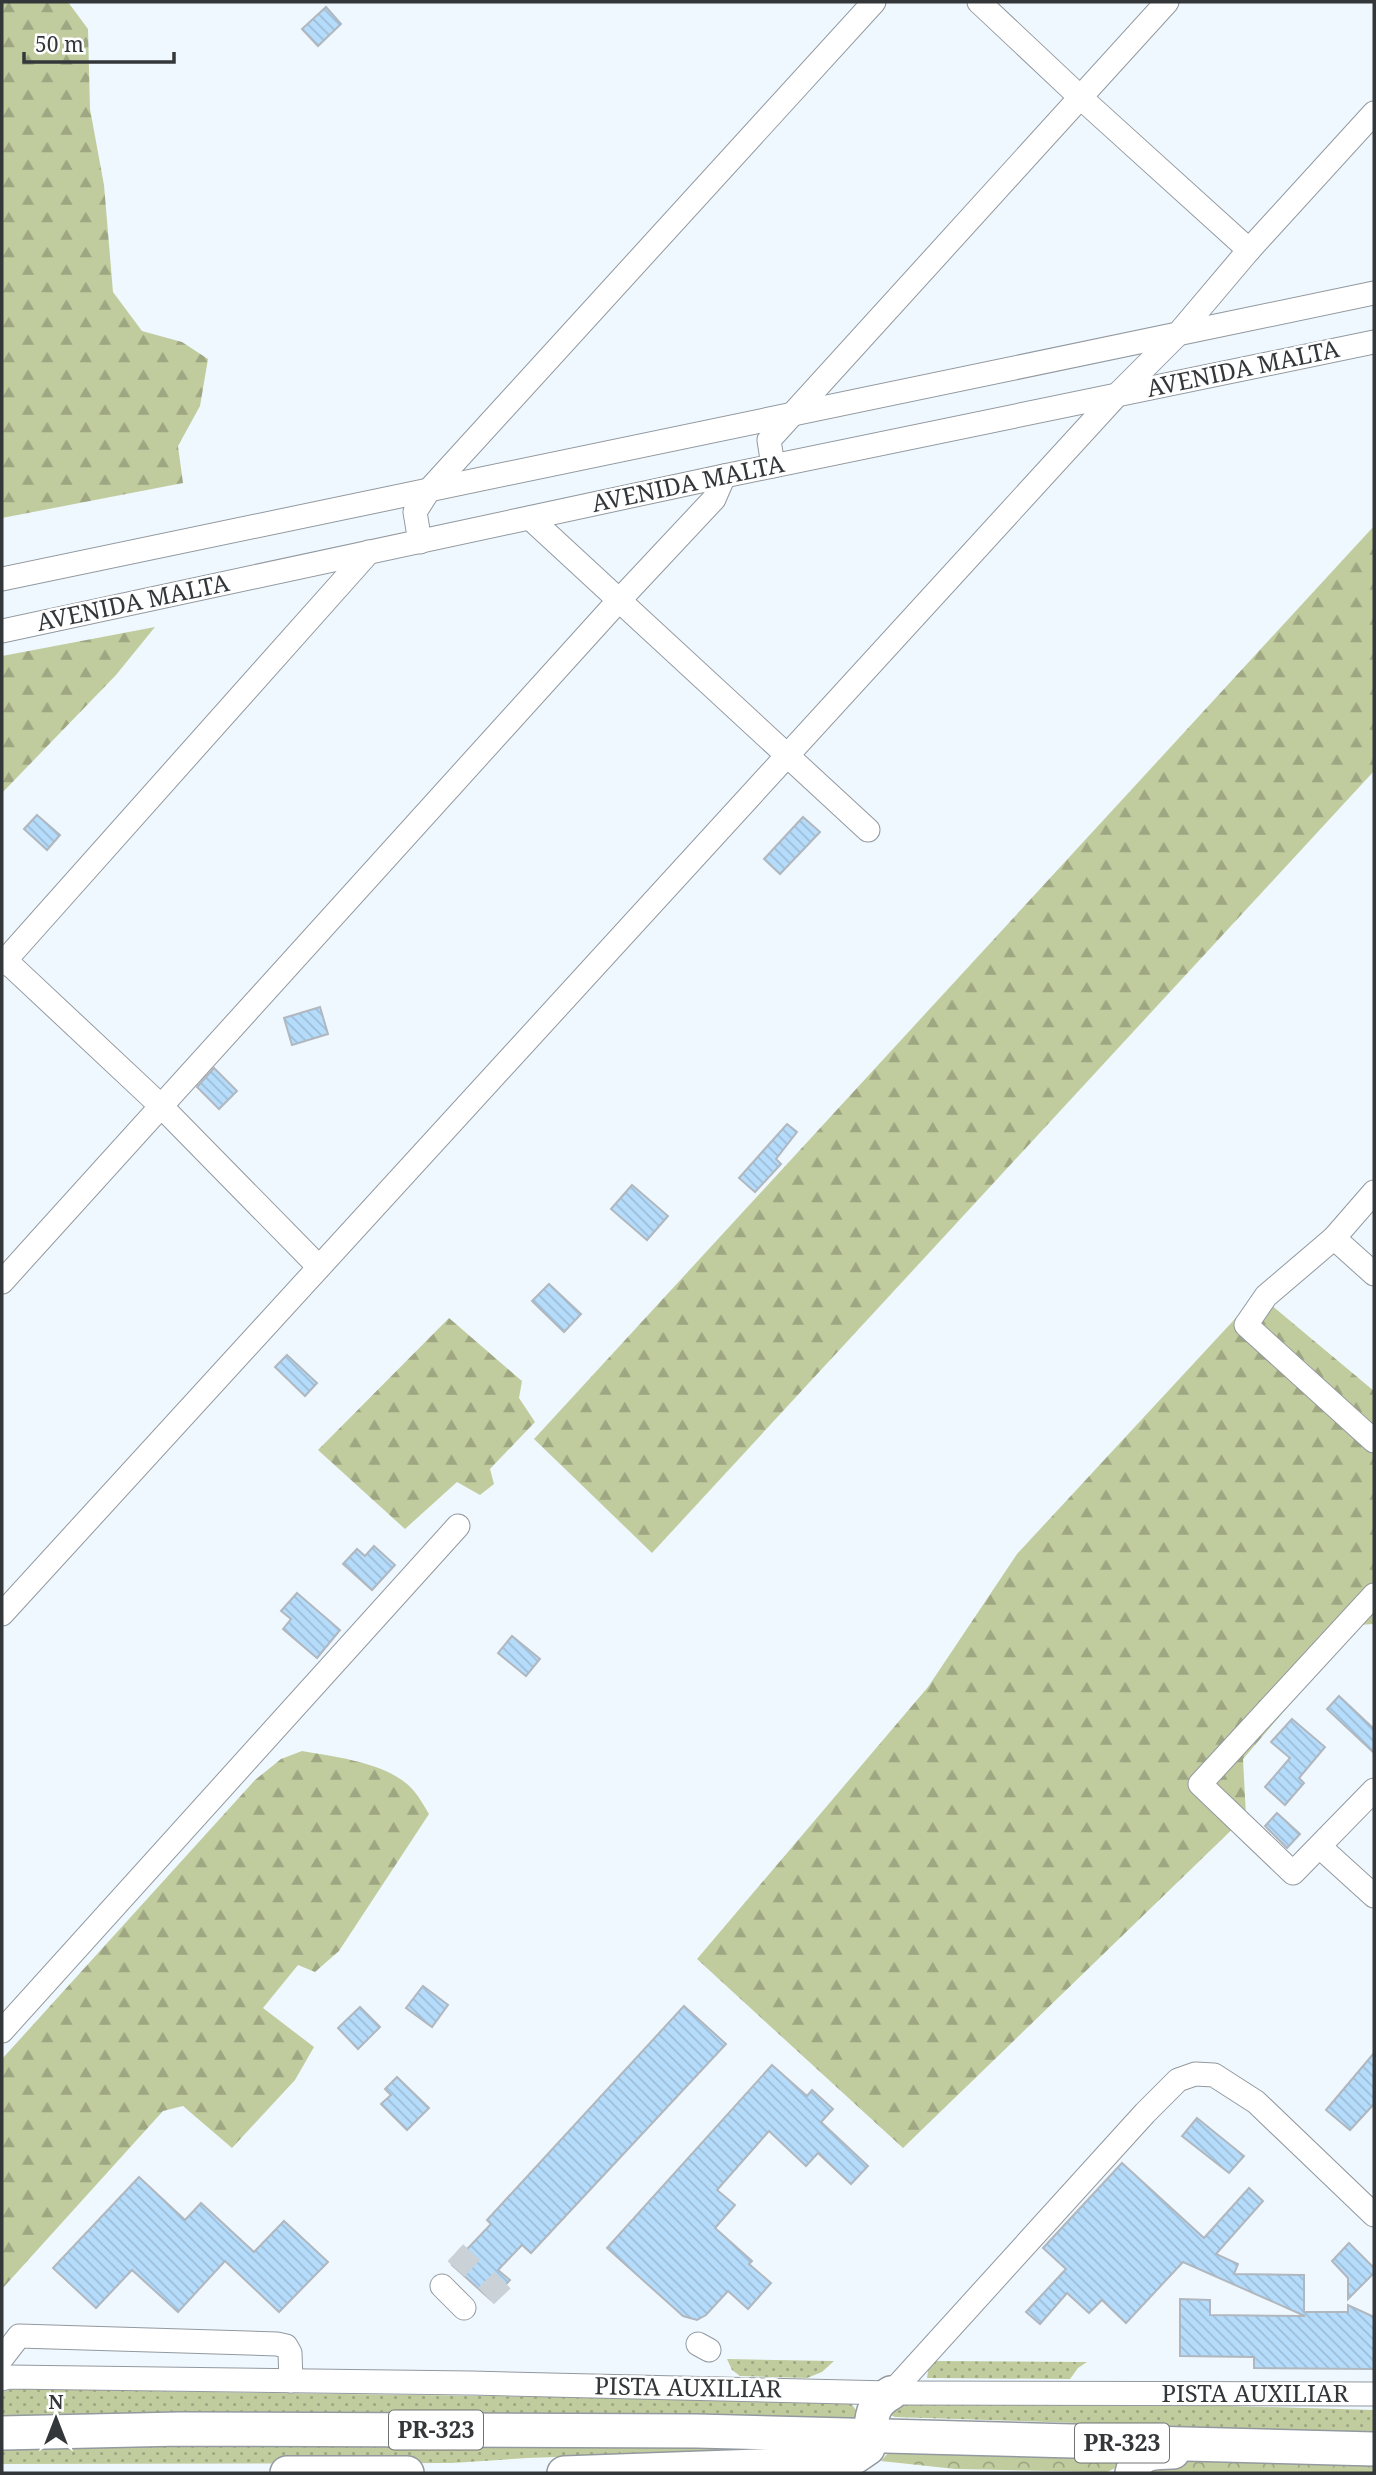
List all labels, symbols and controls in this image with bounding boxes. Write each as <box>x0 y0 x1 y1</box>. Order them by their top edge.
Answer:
scale bar <box>24 21 175 65</box>
text: 50 m <box>35 30 84 58</box>
street label: AVENIDA MALTA <box>1143 331 1342 404</box>
street label: AVENIDA MALTA <box>588 446 787 519</box>
street label: AVENIDA MALTA <box>33 565 232 638</box>
street label: PISTA AUXILIAR <box>594 2368 782 2405</box>
street label: PISTA AUXILIAR <box>1161 2376 1349 2409</box>
north arrow <box>21 2384 91 2454</box>
text: N <box>49 2389 64 2415</box>
road number: PR-323 <box>389 2410 483 2450</box>
road number: PR-323 <box>1075 2424 1169 2462</box>

